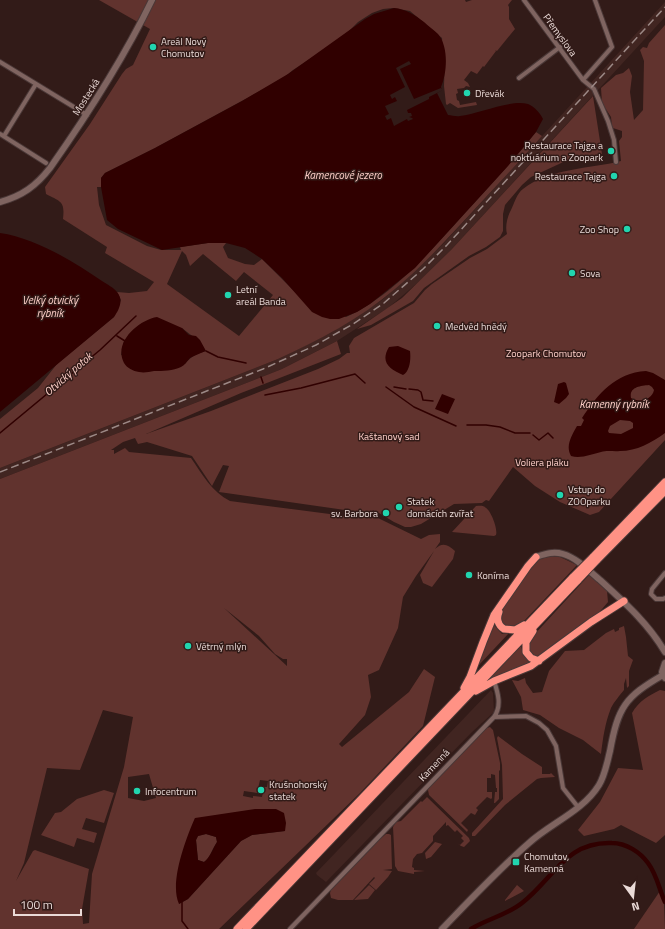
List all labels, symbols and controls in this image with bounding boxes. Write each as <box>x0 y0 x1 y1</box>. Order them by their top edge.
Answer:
street label: Přemyslova <box>539 11 581 59</box>
place label: Areál Nový Chomutov <box>161 34 207 61</box>
marker: Areál Nový Chomutov <box>148 42 158 52</box>
street label: Mostecká <box>69 76 103 118</box>
place label: Dřevák <box>475 86 505 101</box>
marker: Dřevák <box>462 88 472 98</box>
place label: Restaurace Tajga a noktuárium a Zoopark <box>511 138 603 165</box>
marker: Restaurace Tajga a noktuárium a Zoopark <box>606 146 616 156</box>
water label: Kamencové jezero <box>304 167 382 183</box>
place label: Restaurace Tajga <box>535 169 606 184</box>
marker: Restaurace Tajga <box>609 171 619 181</box>
place label: Zoo Shop <box>580 222 619 237</box>
marker: Zoo Shop <box>622 224 632 234</box>
place label: Sova <box>580 266 600 281</box>
marker: Sova <box>567 268 577 278</box>
place label: Letní areál Banda <box>236 282 286 309</box>
marker: Letní areál Banda <box>223 290 233 300</box>
water label: Velký otvický rybník <box>22 292 79 321</box>
place label: Medvěd hnědý <box>445 319 507 334</box>
marker: Medvěd hnědý <box>432 321 442 331</box>
park label: Zoopark Chomutov <box>506 346 586 361</box>
water label: Otvický potok <box>40 348 96 399</box>
water label: Kamenný rybník <box>579 396 650 412</box>
park label: Kaštanový sad <box>358 429 420 444</box>
park label: Voliera pláku <box>515 455 569 470</box>
place label: Vstup do ZOOparku <box>568 482 610 509</box>
marker: Vstup do ZOOparku <box>555 490 565 500</box>
place label: Statek domácích zvířat <box>407 494 474 521</box>
marker: Statek domácích zvířat <box>394 502 404 512</box>
place label: sv. Barbora <box>331 506 378 521</box>
marker: sv. Barbora <box>381 508 391 518</box>
place label: Konírna <box>477 568 509 583</box>
marker: Konírna <box>464 570 474 580</box>
place label: Větrný mlýn <box>196 639 247 654</box>
marker: Větrný mlýn <box>183 641 193 651</box>
street label: Kamenná <box>415 745 453 785</box>
place label: Krušnohorský statek <box>269 777 327 804</box>
place label: Infocentrum <box>145 784 197 799</box>
marker: Krušnohorský statek <box>256 785 266 795</box>
marker: Infocentrum <box>132 786 142 796</box>
place label: Chomutov, Kamenná <box>524 849 569 876</box>
marker: Chomutov, Kamenná <box>511 857 521 867</box>
north arrow <box>613 877 653 917</box>
scale bar <box>14 891 81 917</box>
text: 100 m <box>20 895 53 914</box>
text: N <box>630 898 641 915</box>

